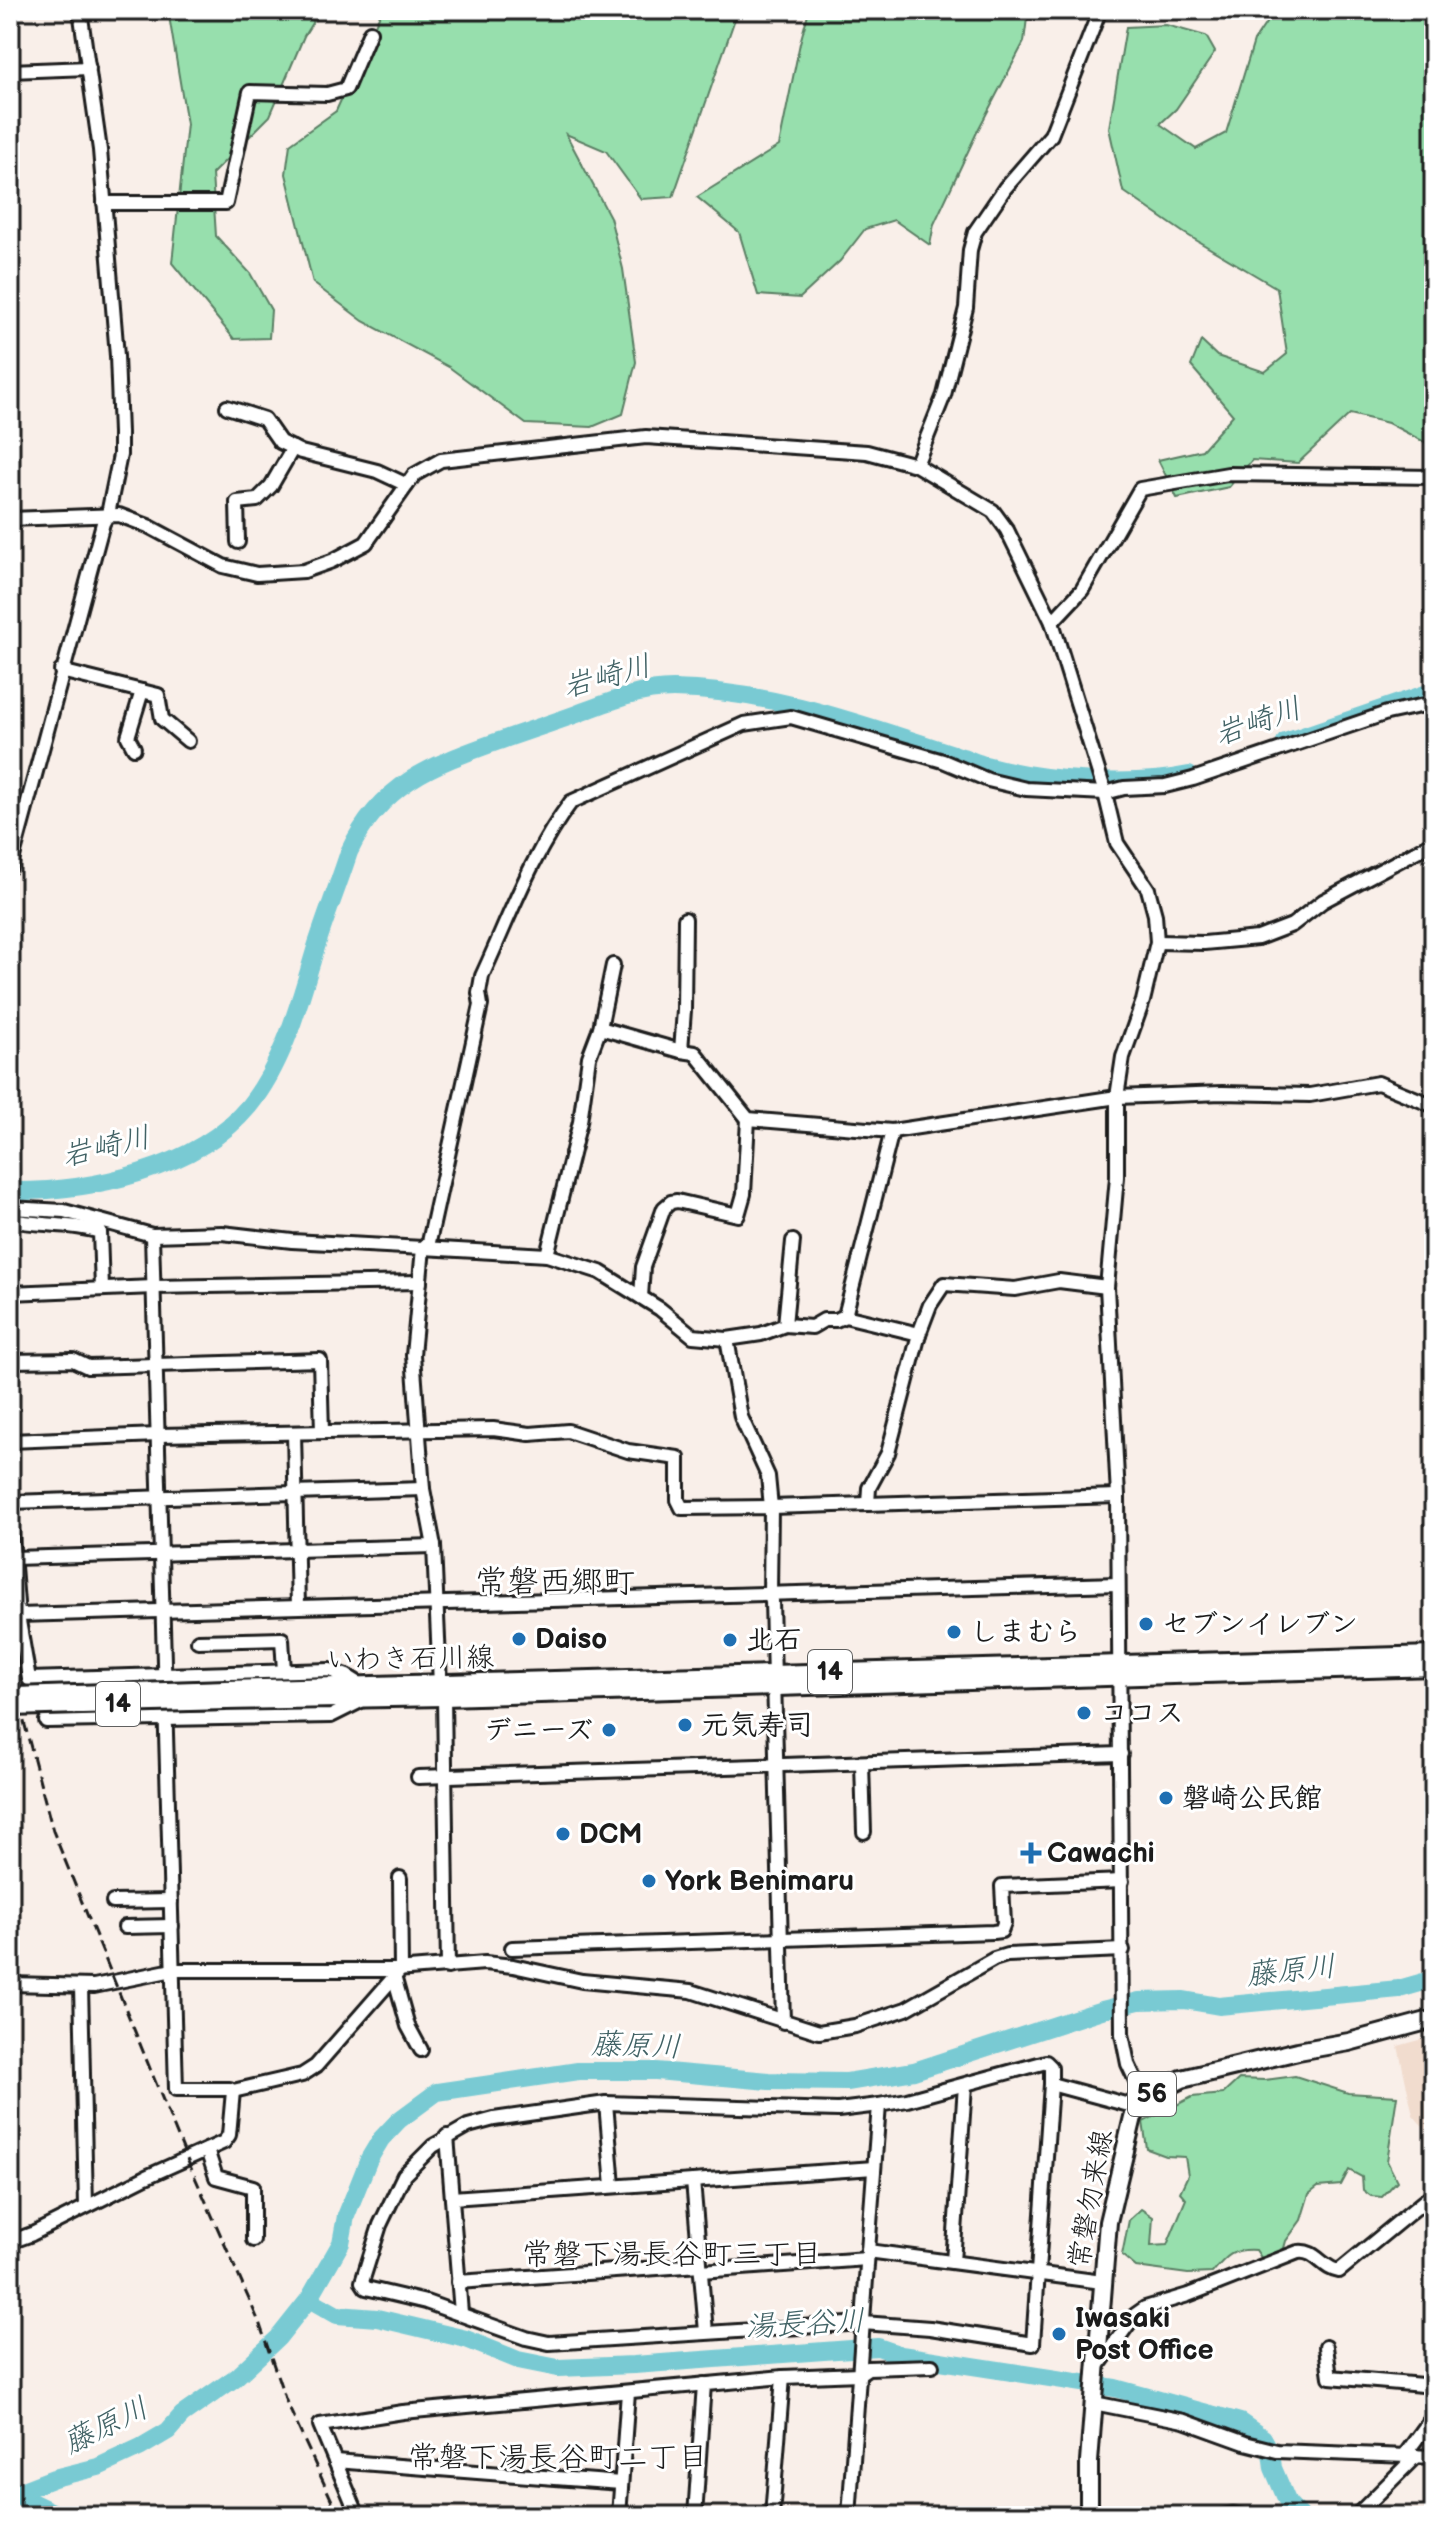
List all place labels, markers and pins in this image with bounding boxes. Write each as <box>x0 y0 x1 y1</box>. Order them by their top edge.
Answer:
place label: セブンイレブン <box>1162 1608 1358 1641</box>
marker: セブンイレブン <box>1137 1615 1155 1633</box>
place label: しまむら <box>970 1616 1082 1649</box>
place label: Daiso <box>535 1623 607 1656</box>
marker: しまむら <box>945 1623 963 1641</box>
place label: 北石 <box>746 1624 802 1657</box>
marker: Daiso <box>510 1630 528 1648</box>
marker: 北石 <box>721 1631 739 1649</box>
place label: ココス <box>1100 1697 1184 1730</box>
marker: ココス <box>1075 1704 1093 1722</box>
place label: 元気寿司 <box>701 1709 813 1742</box>
place label: デニーズ <box>484 1714 593 1747</box>
marker: 元気寿司 <box>676 1716 694 1734</box>
marker: デニーズ <box>600 1721 618 1739</box>
place label: 磐崎公民館 <box>1182 1782 1322 1815</box>
marker: 磐崎公民館 <box>1157 1789 1175 1807</box>
place label: DCM <box>579 1818 643 1851</box>
marker: DCM <box>554 1825 572 1843</box>
place label: Cawachi <box>1047 1837 1155 1870</box>
marker: Cawachi <box>1022 1844 1040 1862</box>
place label: York Benimaru <box>665 1865 854 1898</box>
marker: York Benimaru <box>640 1872 658 1890</box>
place label: Iwasaki Post Office <box>1075 2302 1214 2367</box>
marker: Iwasaki Post Office <box>1050 2325 1068 2343</box>

